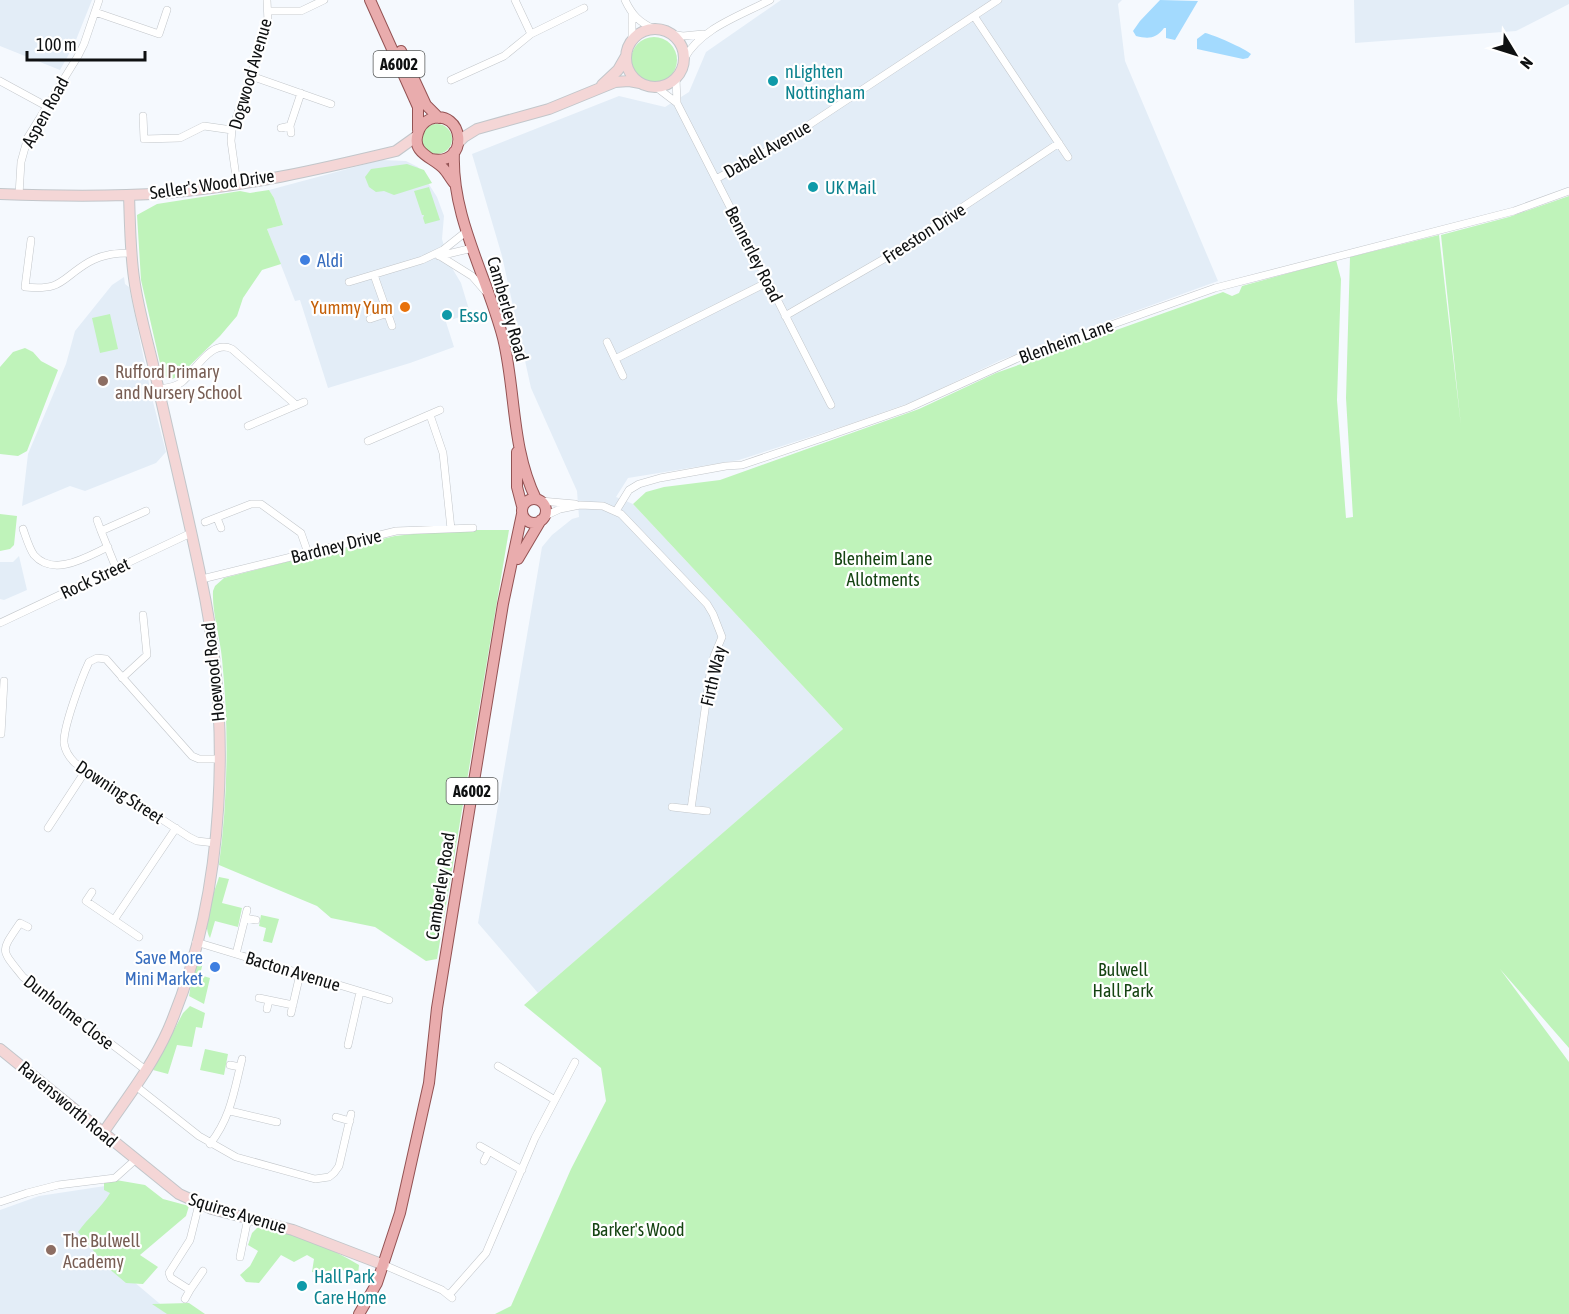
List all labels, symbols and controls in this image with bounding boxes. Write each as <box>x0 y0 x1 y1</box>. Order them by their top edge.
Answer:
street label: Dogwood Avenue <box>224 16 276 132</box>
scale bar <box>27 24 146 62</box>
north arrow <box>1485 24 1545 84</box>
text: 100 m <box>36 34 77 55</box>
road number: A6002 <box>374 51 424 77</box>
text: N <box>1517 54 1537 73</box>
place label: nLighten Nottingham <box>785 61 865 103</box>
street label: Aspen Road <box>17 73 73 151</box>
marker: nLighten Nottingham <box>766 74 780 88</box>
street label: Dabell Avenue <box>720 116 814 182</box>
street label: Seller's Wood Drive <box>148 165 276 203</box>
place label: UK Mail <box>825 177 876 198</box>
marker: UK Mail <box>806 180 820 194</box>
street label: Freeston Drive <box>879 198 969 268</box>
street label: Bennerley Road <box>721 203 787 305</box>
place label: Aldi <box>317 250 343 271</box>
marker: Aldi <box>298 253 312 267</box>
street label: Camberley Road <box>483 254 533 364</box>
place label: Yummy Yum <box>311 297 393 318</box>
marker: Yummy Yum <box>398 300 412 314</box>
place label: Esso <box>459 305 488 326</box>
marker: Esso <box>440 308 454 322</box>
street label: Blenheim Lane <box>1016 314 1116 368</box>
place label: Rufford Primary and Nursery School <box>115 361 242 403</box>
marker: Rufford Primary and Nursery School <box>96 374 110 388</box>
street label: Bardney Drive <box>289 525 383 567</box>
park label: Blenheim Lane Allotments <box>834 548 932 590</box>
street label: Rock Street <box>57 553 133 603</box>
street label: Hoewood Road <box>197 621 229 723</box>
street label: Firth Way <box>696 644 730 708</box>
street label: Downing Street <box>72 756 168 828</box>
road number: A6002 <box>446 778 498 804</box>
street label: Camberley Road <box>421 831 459 941</box>
place label: Save More Mini Market <box>125 947 203 989</box>
street label: Bacton Avenue <box>243 947 343 995</box>
park label: Bulwell Hall Park <box>1093 959 1154 1001</box>
marker: Save More Mini Market <box>208 960 222 974</box>
street label: Dunholme Close <box>20 970 118 1054</box>
street label: Ravensworth Road <box>14 1057 122 1151</box>
street label: Squires Avenue <box>187 1188 289 1238</box>
park label: Barker's Wood <box>592 1219 685 1240</box>
place label: The Bulwell Academy <box>63 1230 140 1272</box>
marker: The Bulwell Academy <box>44 1243 58 1257</box>
place label: Hall Park Care Home <box>314 1266 386 1308</box>
marker: Hall Park Care Home <box>295 1279 309 1293</box>

